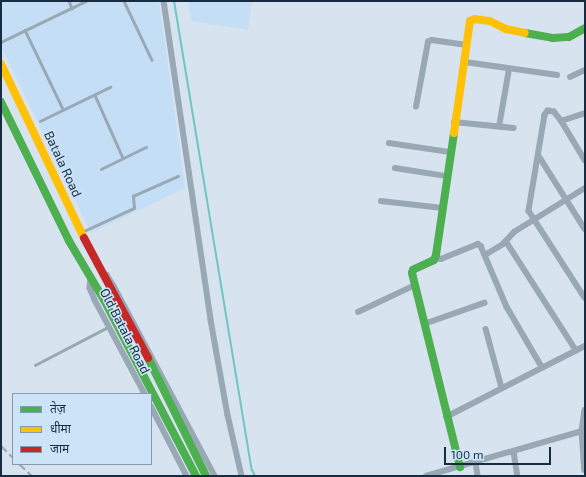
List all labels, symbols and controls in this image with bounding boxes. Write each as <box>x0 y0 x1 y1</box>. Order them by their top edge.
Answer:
street label: Batala Road <box>41 128 85 200</box>
street label: Old Batala Road <box>97 286 153 376</box>
legend <box>12 393 152 465</box>
text: तेज़ <box>50 401 66 415</box>
text: धीमा <box>50 421 71 435</box>
scale bar <box>446 439 553 465</box>
text: जाम <box>50 441 69 455</box>
text: 100 m <box>451 447 483 461</box>

